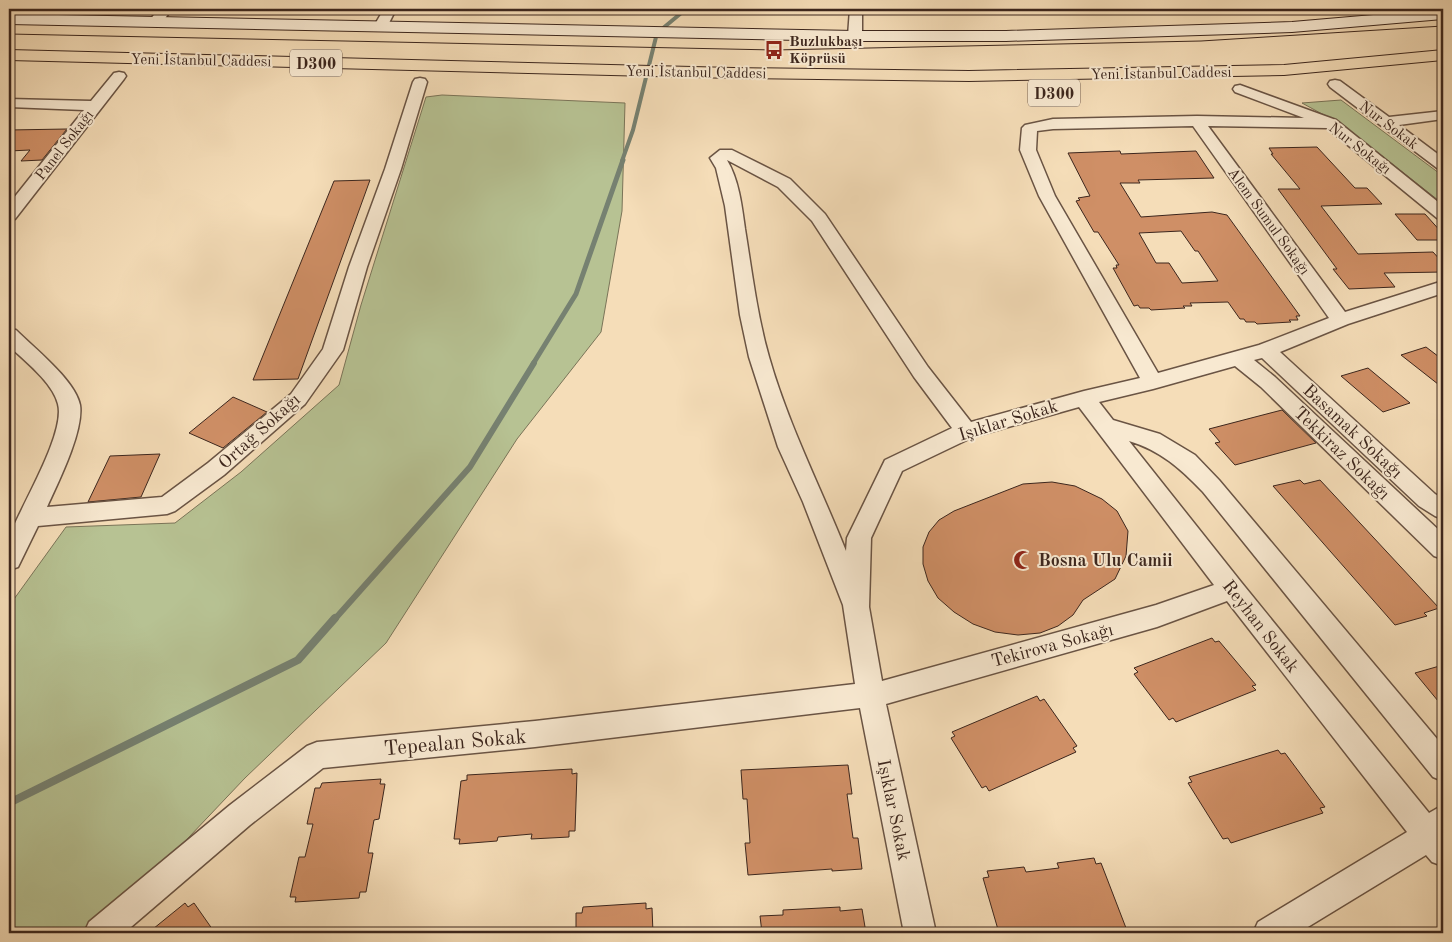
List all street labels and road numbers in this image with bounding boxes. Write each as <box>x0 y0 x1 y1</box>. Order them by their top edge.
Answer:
road number: D300 <box>290 49 342 76</box>
street label: Yeni İstanbul Caddesi <box>130 50 272 70</box>
street label: Yeni İstanbul Caddesi <box>625 62 767 82</box>
street label: Yeni İstanbul Caddesi <box>1090 63 1232 83</box>
road number: D300 <box>1028 80 1080 106</box>
street label: Nur Sokak <box>1356 99 1421 153</box>
street label: Panel Sokağı <box>33 108 97 184</box>
street label: Nur Sokağı <box>1325 120 1393 178</box>
street label: Alem Sumul Sokağı <box>1224 166 1312 278</box>
street label: Basamak Sokağı <box>1299 381 1406 482</box>
street label: Ortağ Sokağı <box>215 391 304 473</box>
street label: Işıklar Sokak <box>956 397 1060 445</box>
street label: Tekkiraz Sokağı <box>1290 404 1393 504</box>
street label: Reyhan Sokak <box>1219 577 1302 676</box>
street label: Tekirova Sokağı <box>989 621 1115 671</box>
street label: Tepealan Sokak <box>383 727 527 760</box>
street label: Işıklar Sokak <box>874 758 913 862</box>

